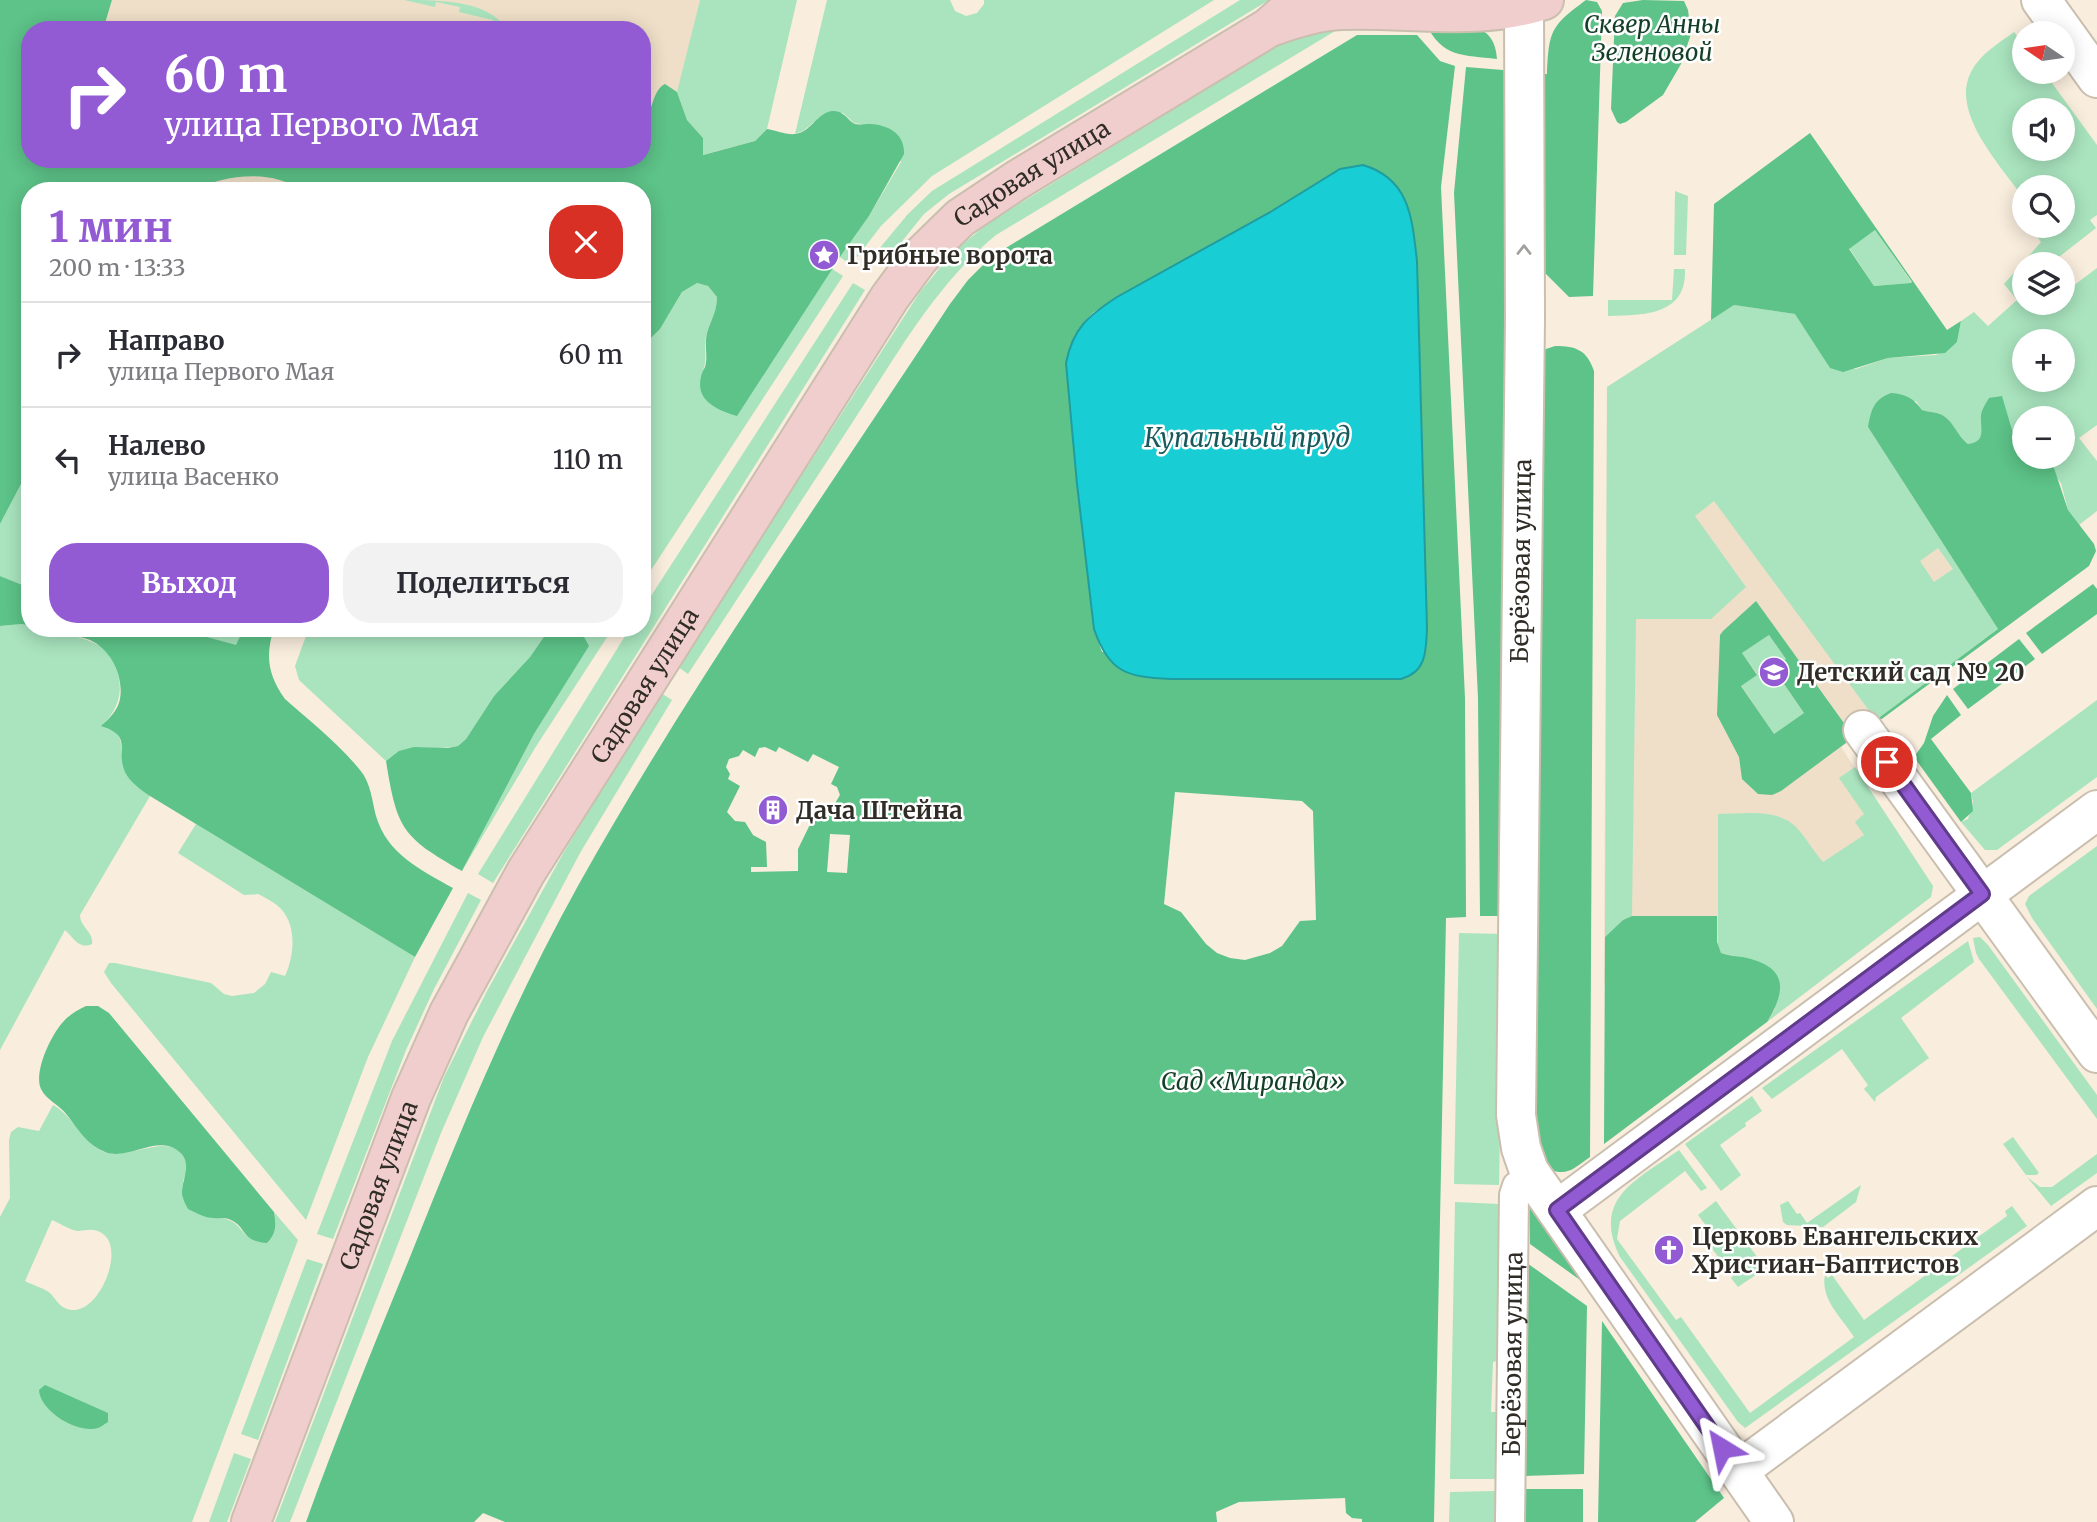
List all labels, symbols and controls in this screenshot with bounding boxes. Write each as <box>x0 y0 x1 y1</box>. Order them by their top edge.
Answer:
park label: Сквер Анны Зеленовой <box>1584 9 1720 68</box>
north arrow <box>2012 21 2076 84</box>
map controls <box>2012 21 2075 469</box>
text: 60 m <box>164 44 287 105</box>
icon: right <box>49 49 140 140</box>
button: sound <box>2012 98 2075 161</box>
text: улица Первого Мая <box>164 105 479 145</box>
street label: Садовая улица <box>947 112 1115 234</box>
button: search <box>2012 175 2075 238</box>
text: 1 мин <box>49 201 173 253</box>
button: close <box>549 205 623 279</box>
place icon: Грибные ворота <box>807 238 841 272</box>
place label: Грибные ворота <box>847 240 1053 271</box>
one-way arrow <box>1516 245 1532 255</box>
button: layers <box>2012 252 2075 315</box>
text: 200 m · 13:33 <box>49 253 186 282</box>
text: Направо <box>108 324 225 357</box>
button: + <box>2012 329 2075 392</box>
icon: right <box>49 336 87 374</box>
text: 60 m <box>559 338 623 371</box>
text: улица Первого Мая <box>108 357 334 386</box>
button: − <box>2012 406 2075 469</box>
water label: Купальный пруд <box>1144 421 1350 454</box>
text: Налево <box>108 429 206 462</box>
icon: left <box>49 441 87 479</box>
text: 110 m <box>553 443 623 476</box>
street label: Берёзовая улица <box>1504 458 1538 664</box>
text: улица Васенко <box>108 462 279 491</box>
button: Выход <box>49 543 329 623</box>
button: Поделиться <box>343 543 623 623</box>
street label: Садовая улица <box>583 601 705 769</box>
school or university icon: Детский сад № 20 <box>1757 655 1791 689</box>
place label: Детский сад № 20 <box>1797 657 2025 688</box>
pin <box>1857 732 1917 792</box>
icon: arrive <box>1868 743 1906 781</box>
building icon: Дача Штейна <box>756 793 790 827</box>
place label: Дача Штейна <box>796 795 963 826</box>
park label: Сад «Миранда» <box>1161 1066 1345 1097</box>
street label: Садовая улица <box>332 1096 424 1274</box>
place label: Церковь Евангельских Христиан-Баптистов <box>1692 1221 1978 1280</box>
church icon: Церковь Евангельских Христиан-Баптистов <box>1652 1233 1686 1267</box>
street label: Берёзовая улица <box>1495 1251 1529 1457</box>
position arrow <box>1685 1411 1759 1485</box>

